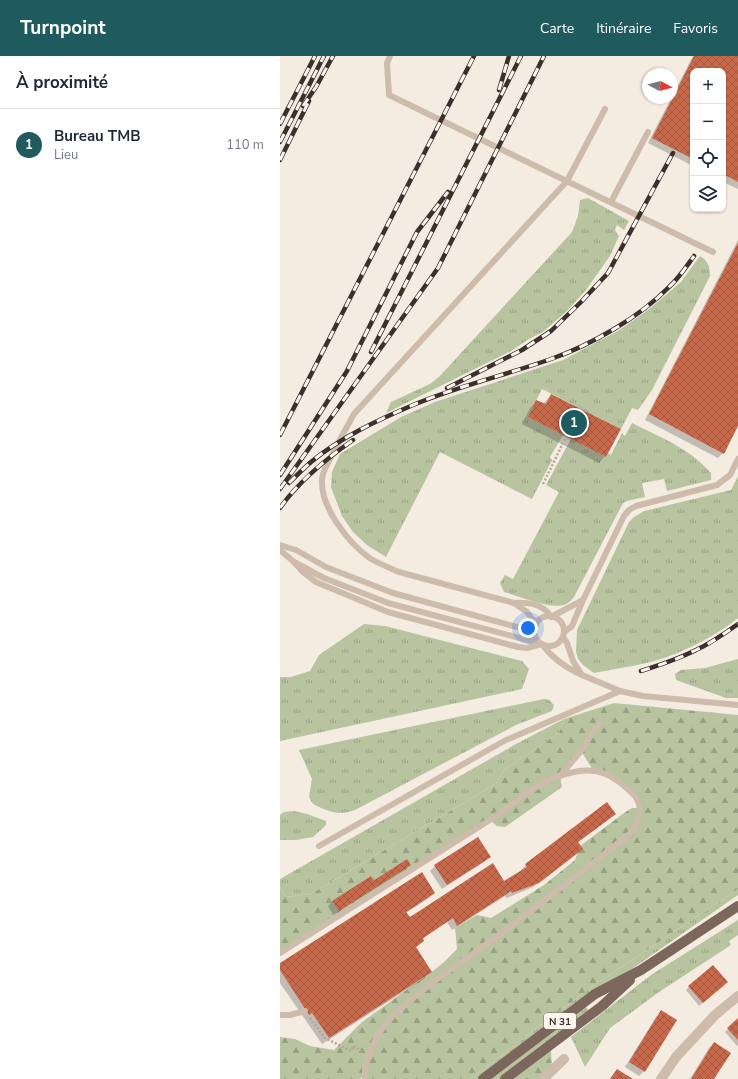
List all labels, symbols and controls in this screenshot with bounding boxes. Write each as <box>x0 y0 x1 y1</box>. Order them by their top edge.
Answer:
text: Turnpoint <box>20 15 106 41</box>
text: Carte <box>540 19 574 38</box>
text: Itinéraire <box>596 19 651 38</box>
text: Favoris <box>673 19 718 38</box>
north arrow <box>642 68 678 104</box>
map controls <box>690 68 726 212</box>
button: + <box>690 68 726 104</box>
text: À proximité <box>16 71 108 94</box>
button: − <box>690 104 726 140</box>
text: Bureau TMB <box>54 126 141 146</box>
text: 1 <box>25 136 33 154</box>
text: 110 m <box>226 136 264 154</box>
button: locate <box>690 140 726 176</box>
text: Lieu <box>54 146 78 164</box>
button: layers <box>690 176 726 212</box>
pin: 1 <box>561 408 587 438</box>
your location <box>518 618 538 638</box>
road number: N 31 <box>544 1013 576 1029</box>

